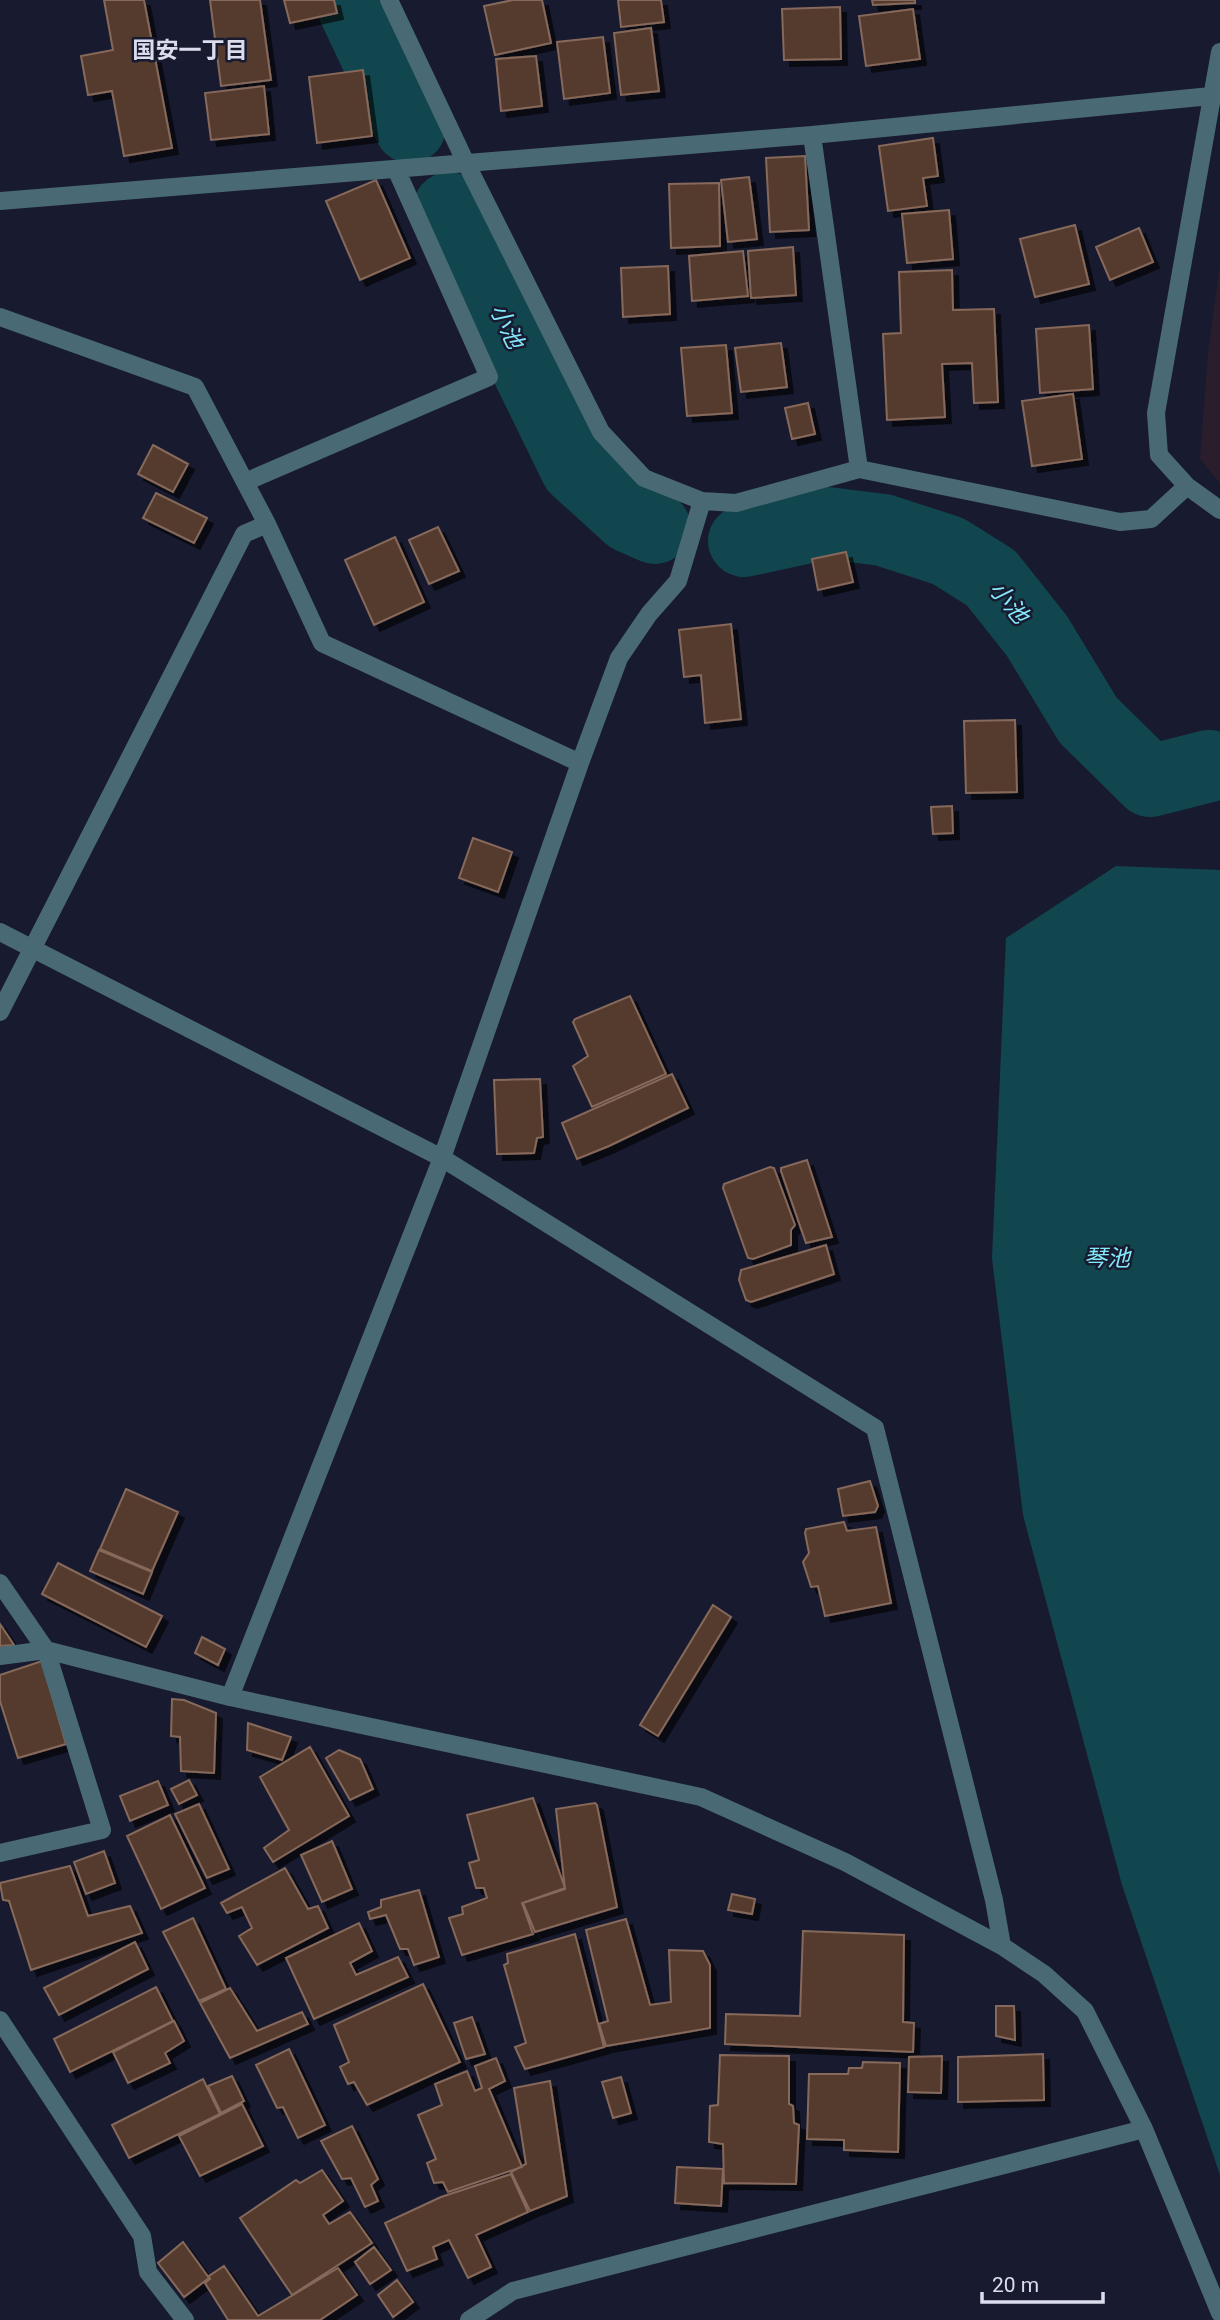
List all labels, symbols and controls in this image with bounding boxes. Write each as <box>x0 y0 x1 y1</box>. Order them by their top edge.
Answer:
district label: 国安一丁目 <box>133 37 248 64</box>
water label: 小池 <box>484 300 530 355</box>
water label: 小池 <box>983 576 1035 630</box>
water label: 琴池 <box>1084 1245 1132 1272</box>
scale bar <box>982 2260 1103 2304</box>
text: 20 m <box>992 2273 1039 2297</box>

